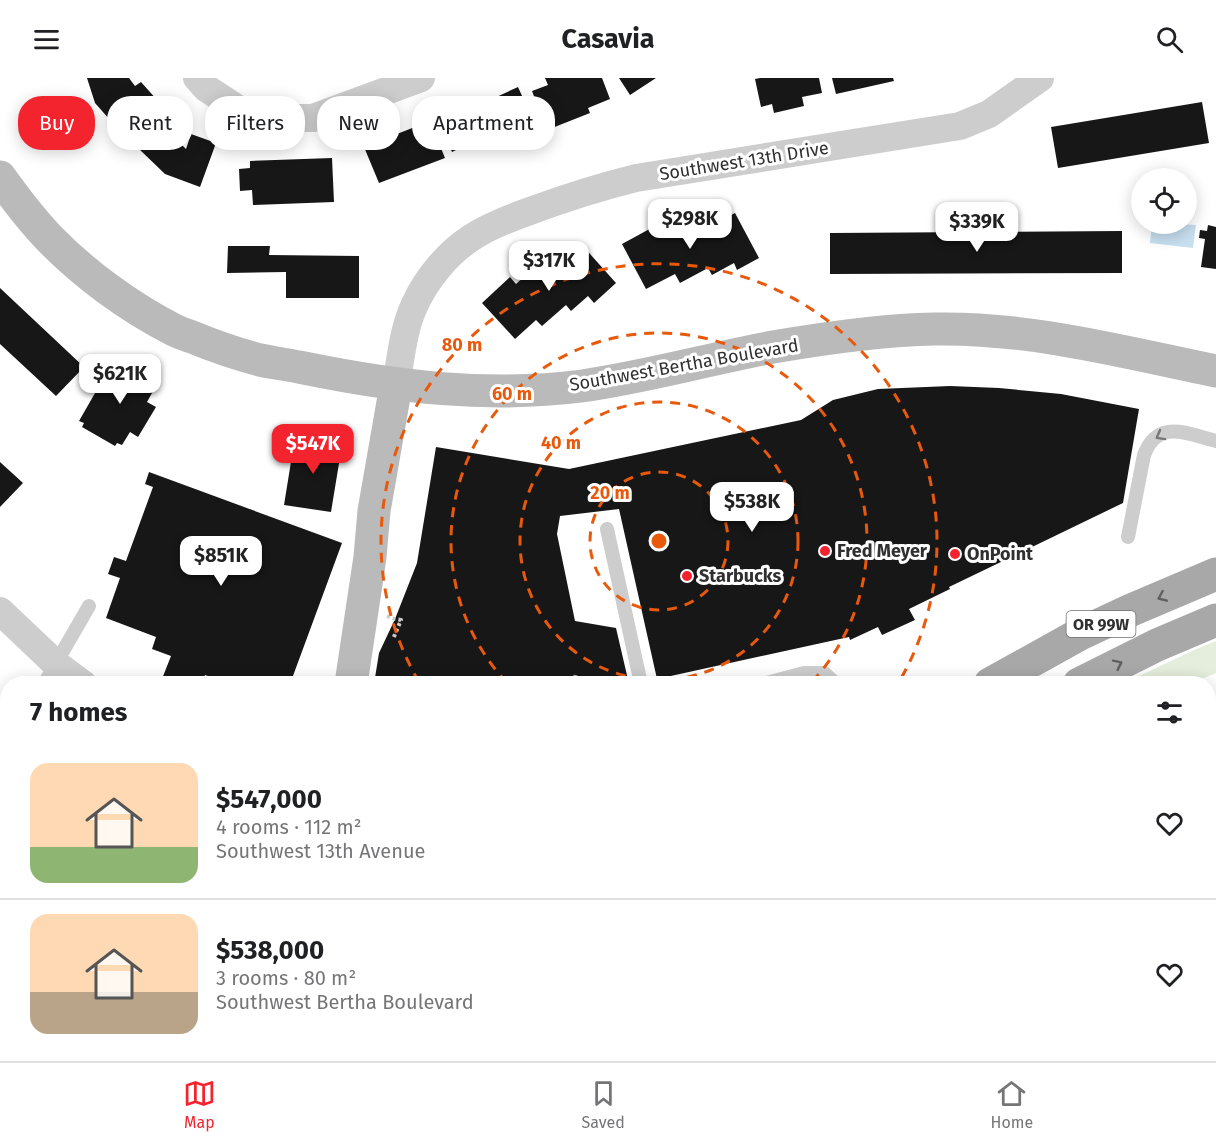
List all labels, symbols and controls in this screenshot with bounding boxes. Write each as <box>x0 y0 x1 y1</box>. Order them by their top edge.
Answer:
icon: menu <box>30 23 63 56</box>
text: Casavia <box>561 23 655 55</box>
icon: search <box>1153 23 1186 56</box>
chip: Buy <box>18 96 95 150</box>
chip: Rent <box>107 96 193 150</box>
chip: Filters <box>205 96 305 150</box>
chip: New <box>317 96 400 150</box>
chip: Apartment <box>412 96 555 150</box>
street label: Southwest 13th Drive <box>658 137 830 185</box>
map controls <box>1131 168 1197 234</box>
button: locate <box>1131 168 1197 234</box>
pin: $298K <box>648 199 732 250</box>
pin: $339K <box>935 202 1019 253</box>
text: $298K <box>662 206 718 230</box>
text: $339K <box>949 209 1005 233</box>
pin: $317K <box>507 241 591 292</box>
text: $317K <box>523 248 575 272</box>
text: 80 m <box>442 334 482 356</box>
street label: Southwest Bertha Boulevard <box>568 334 800 396</box>
pin: $621K <box>78 354 162 405</box>
text: $621K <box>93 361 147 385</box>
text: 60 m <box>492 383 532 405</box>
pin: $547K <box>271 424 355 475</box>
one-way arrow <box>1156 429 1166 440</box>
text: $547K <box>286 431 340 455</box>
text: 40 m <box>541 432 581 454</box>
text: 20 m <box>590 482 630 504</box>
pin: $538K <box>710 482 794 533</box>
text: $538K <box>724 489 780 513</box>
centre of rings <box>649 531 669 551</box>
pin: $851K <box>179 536 263 587</box>
place label: Fred Meyer <box>837 540 928 562</box>
text: $851K <box>194 543 248 567</box>
place label: OnPoint <box>967 543 1034 565</box>
marker: Fred Meyer <box>818 544 832 558</box>
marker: OnPoint <box>948 547 962 561</box>
place label: Starbucks <box>699 565 782 587</box>
marker: Starbucks <box>680 569 694 583</box>
one-way arrow <box>1157 589 1168 601</box>
road number: OR 99W <box>1066 611 1136 637</box>
one-way arrow <box>1111 660 1122 671</box>
icon: filters <box>1153 696 1186 729</box>
text: 7 homes <box>30 697 127 728</box>
text: $547,000 <box>216 784 322 815</box>
icon: home <box>78 787 150 859</box>
icon: heart <box>1153 807 1186 840</box>
text: 4 rooms · 112 m² <box>216 815 362 839</box>
text: Southwest 13th Avenue <box>216 839 426 863</box>
text: $538,000 <box>216 935 324 966</box>
icon: home <box>78 938 150 1010</box>
icon: heart <box>1153 958 1186 991</box>
text: 3 rooms · 80 m² <box>216 966 356 990</box>
text: Southwest Bertha Boulevard <box>216 990 474 1014</box>
tab: Map <box>183 1077 216 1132</box>
tab: Saved <box>582 1077 625 1132</box>
tab: Home <box>991 1077 1033 1132</box>

